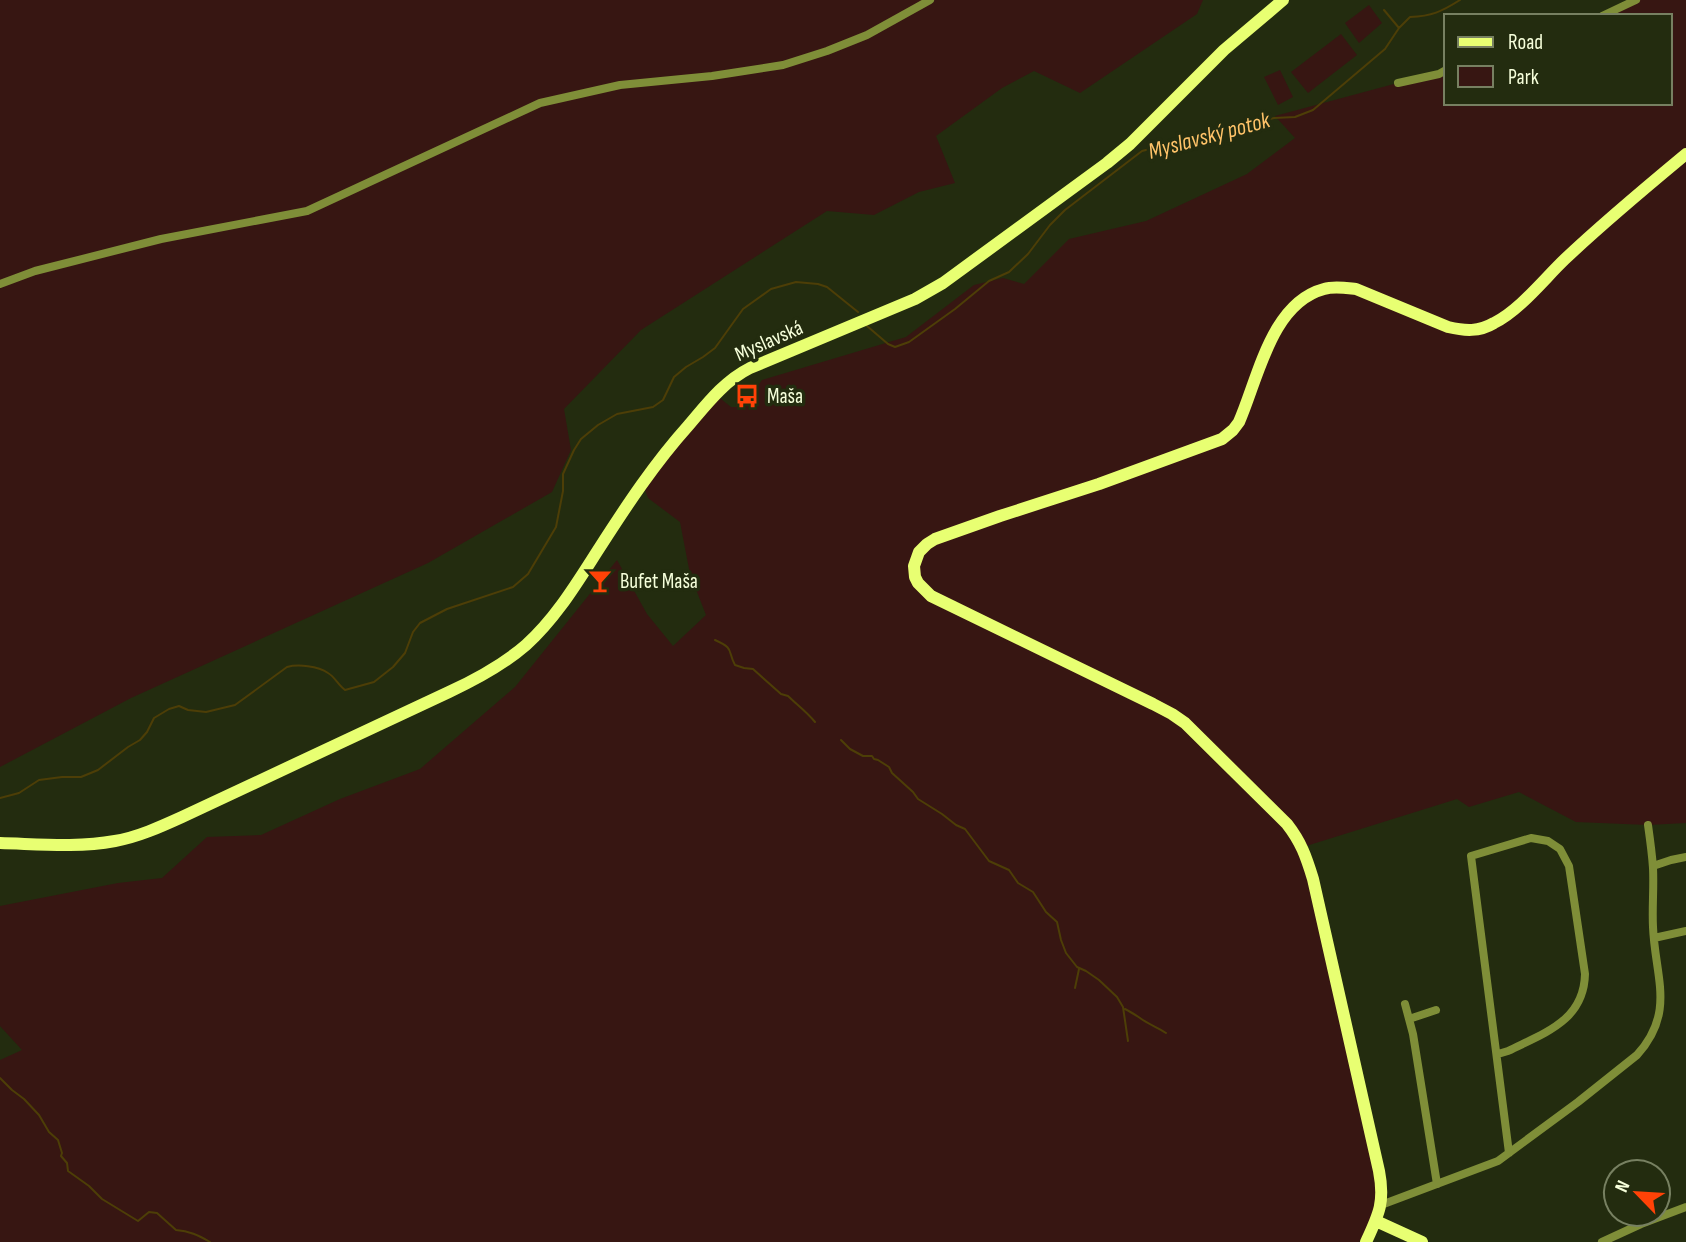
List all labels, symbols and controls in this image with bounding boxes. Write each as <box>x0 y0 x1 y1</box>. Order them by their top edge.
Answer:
legend <box>1444 14 1672 105</box>
text: Road <box>1508 30 1543 55</box>
text: Park <box>1508 65 1539 90</box>
water label: Myslavský potok <box>1145 106 1274 166</box>
street label: Myslavská <box>731 315 807 367</box>
bus stop icon: Maša <box>733 382 761 410</box>
place label: Maša <box>767 384 803 409</box>
bar icon: Bufet Maša <box>586 567 614 595</box>
place label: Bufet Maša <box>620 569 698 594</box>
north arrow <box>1602 1158 1672 1228</box>
text: N <box>1610 1177 1636 1196</box>

